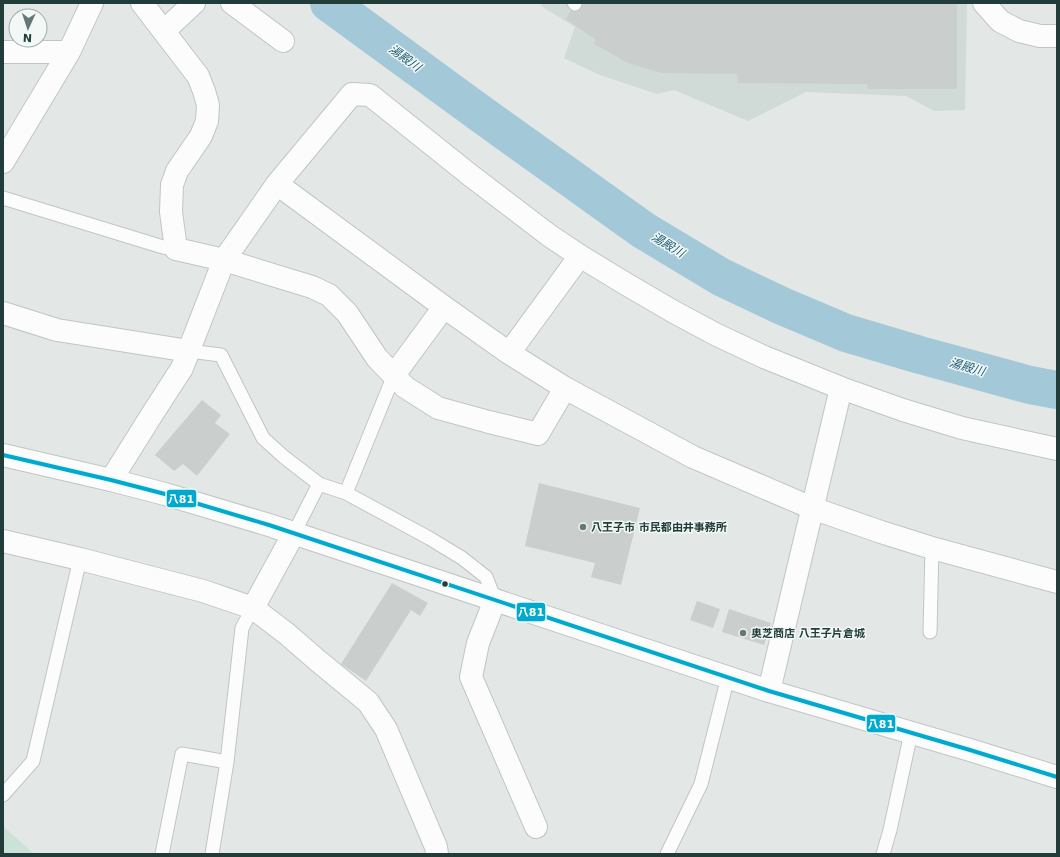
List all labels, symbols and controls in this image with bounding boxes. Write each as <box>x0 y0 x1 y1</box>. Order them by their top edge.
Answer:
north arrow <box>8 8 48 48</box>
text: N <box>23 31 32 44</box>
water label: 湯殿川 <box>386 42 425 75</box>
water label: 湯殿川 <box>649 230 689 261</box>
water label: 湯殿川 <box>948 355 988 379</box>
line badge: 八81 <box>166 489 197 508</box>
text: 八81 <box>168 493 194 506</box>
place label: 八王子市 市民都由井事務所 <box>591 521 727 534</box>
marker: 八王子市 市民都由井事務所 <box>578 522 588 532</box>
unlabelled marker <box>440 579 450 589</box>
line badge: 八81 <box>516 602 546 622</box>
text: 八81 <box>518 606 544 619</box>
place label: 奥芝商店 八王子片倉城 <box>751 627 866 640</box>
marker: 奥芝商店 八王子片倉城 <box>738 628 748 638</box>
line badge: 八81 <box>866 714 896 733</box>
text: 八81 <box>868 718 894 731</box>

